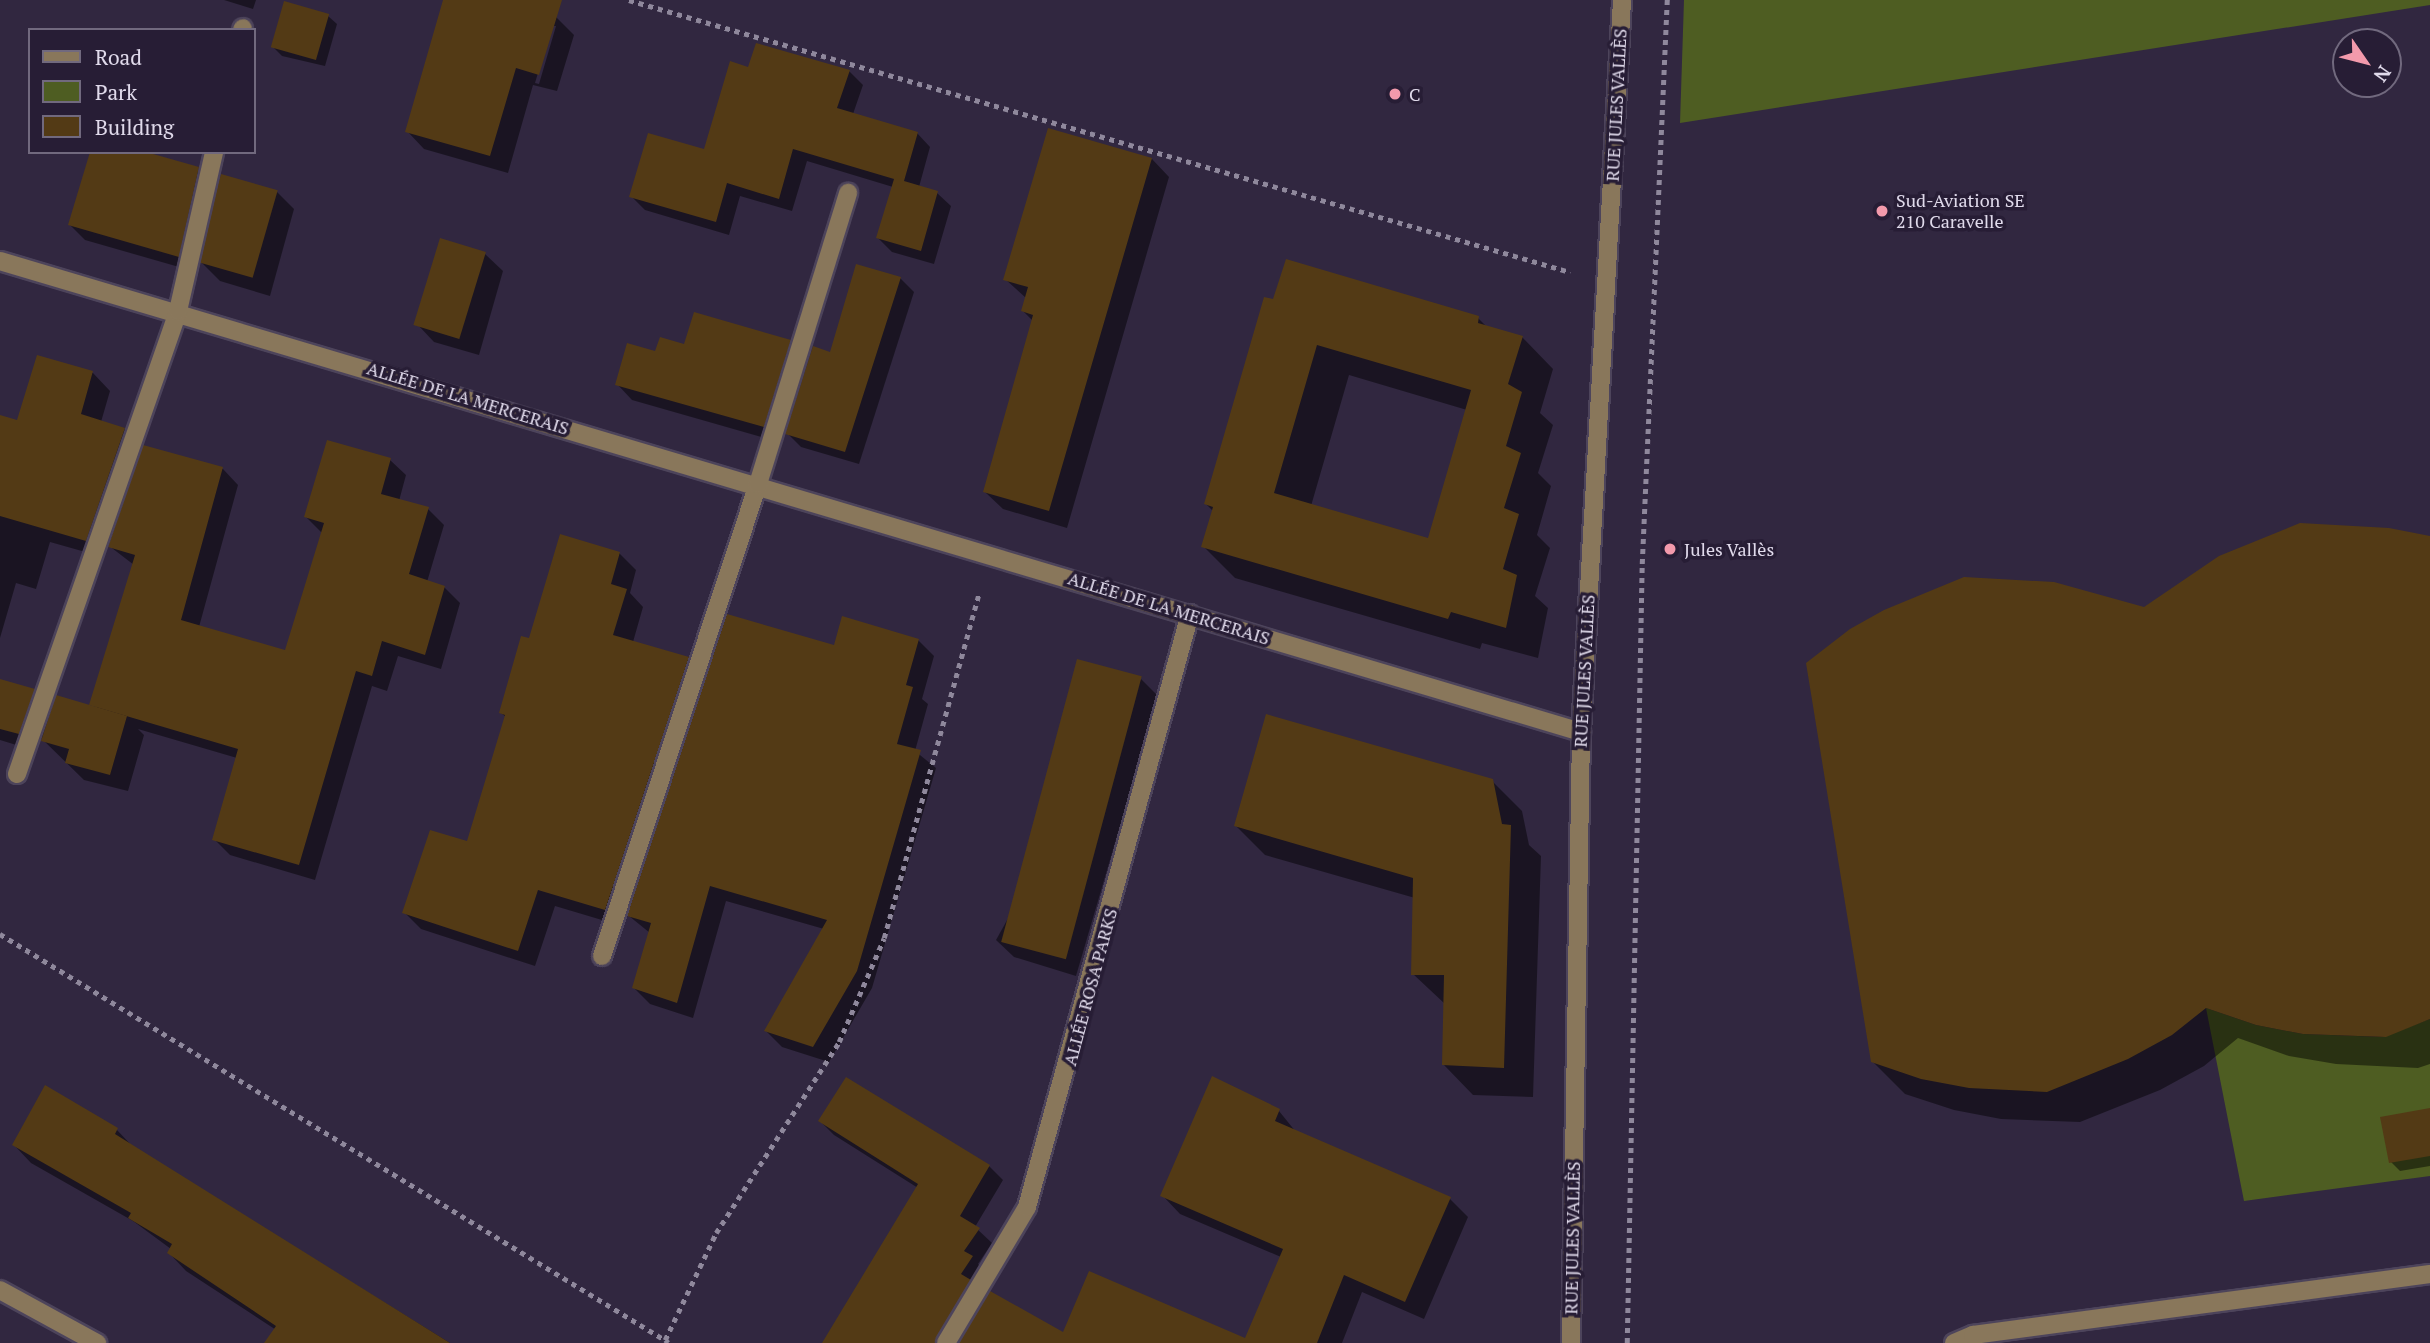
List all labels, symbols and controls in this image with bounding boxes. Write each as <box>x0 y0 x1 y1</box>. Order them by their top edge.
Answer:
legend <box>28 28 256 154</box>
street label: RUE JULES VALLÈS <box>1601 28 1631 182</box>
north arrow <box>2332 28 2402 98</box>
text: Road <box>95 43 142 71</box>
text: N <box>2369 61 2397 87</box>
text: Park <box>95 78 137 106</box>
place label: C <box>1409 83 1421 105</box>
marker: C <box>1387 86 1403 102</box>
text: Building <box>95 113 174 141</box>
place label: Sud-Aviation SE 210 Caravelle <box>1896 190 2025 232</box>
marker: Sud-Aviation SE 210 Caravelle <box>1874 203 1890 219</box>
street label: ALLÉE DE LA MERCERAIS <box>364 357 572 439</box>
place label: Jules Vallès <box>1684 538 1775 560</box>
marker: Jules Vallès <box>1662 541 1678 557</box>
street label: ALLÉE DE LA MERCERAIS <box>1065 567 1273 649</box>
street label: RUE JULES VALLÈS <box>1569 594 1599 748</box>
street label: ALLÉE ROSA PARKS <box>1059 906 1121 1068</box>
street label: RUE JULES VALLÈS <box>1560 1161 1584 1315</box>

